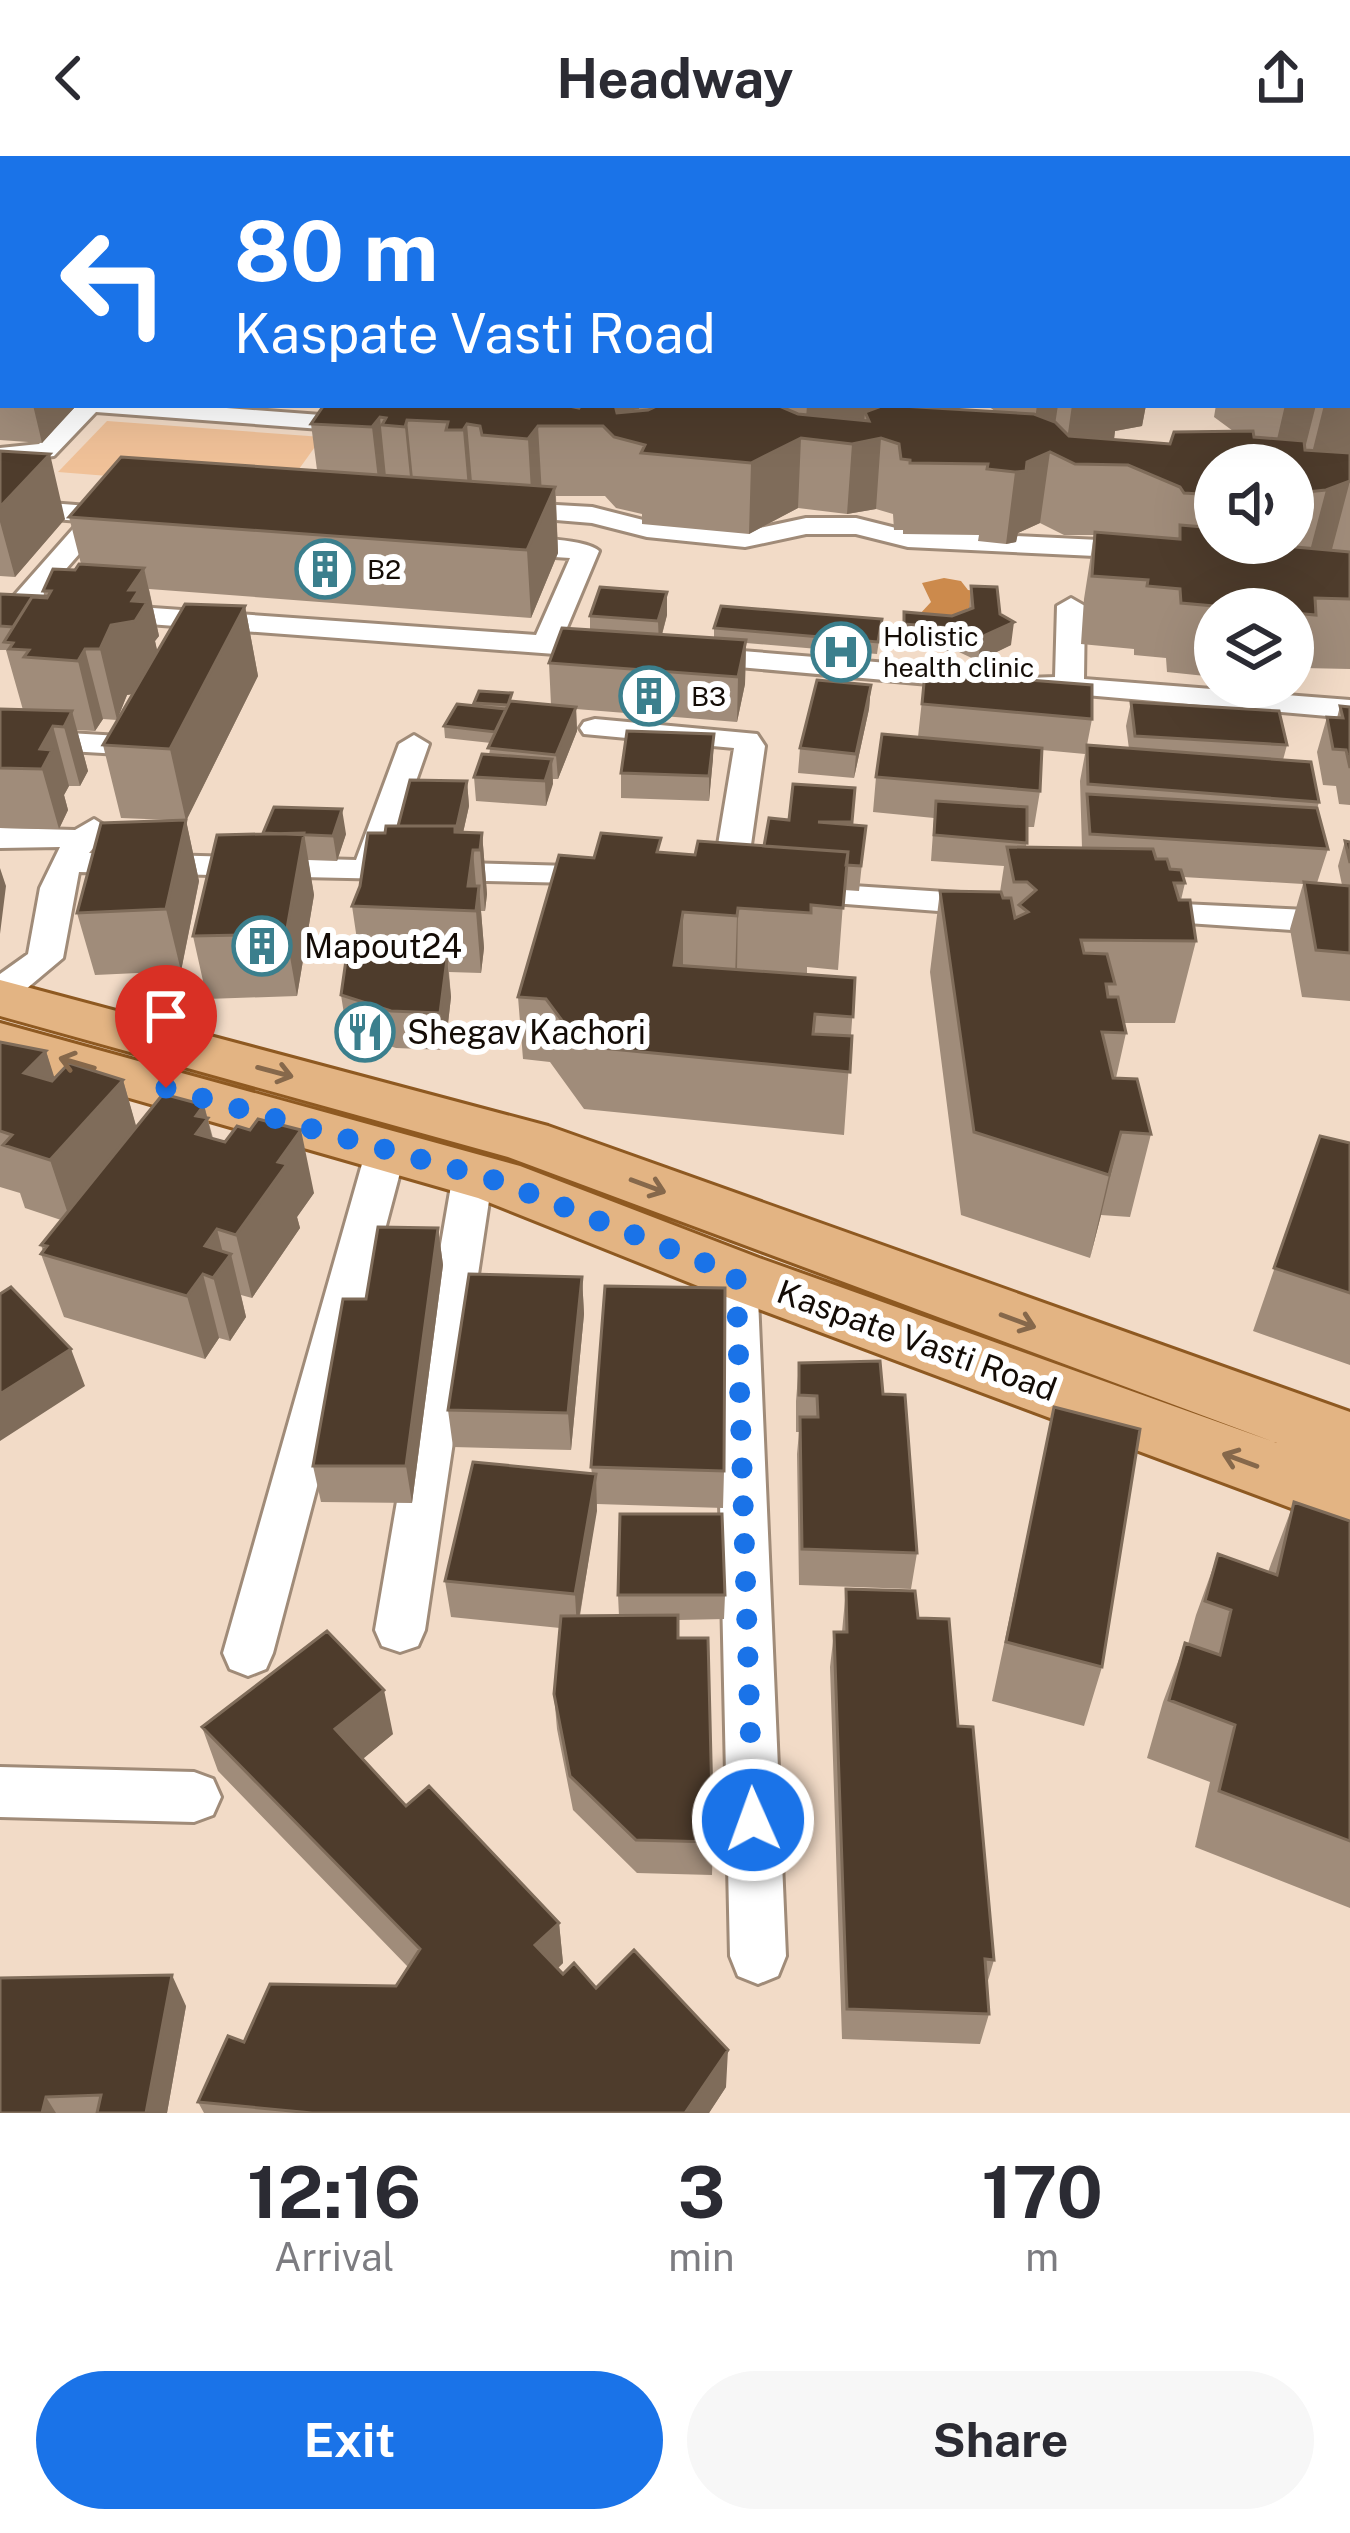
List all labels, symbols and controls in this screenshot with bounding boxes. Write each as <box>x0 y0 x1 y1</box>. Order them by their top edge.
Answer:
icon: back <box>36 45 102 111</box>
icon: share <box>1248 45 1314 111</box>
text: Headway <box>557 47 793 110</box>
text: 80 m <box>234 201 438 300</box>
icon: left <box>36 204 192 360</box>
text: Kaspate Vasti Road <box>234 302 716 365</box>
map controls <box>1194 444 1314 708</box>
button: sound <box>1194 444 1314 564</box>
building icon: B2 <box>294 538 356 600</box>
place label: B2 <box>367 553 401 585</box>
button: layers <box>1194 588 1314 708</box>
place label: Holistic health clinic <box>883 620 1034 683</box>
hospital icon: Holistic health clinic <box>810 621 872 683</box>
building icon: B3 <box>618 665 680 727</box>
place label: B3 <box>691 680 726 712</box>
building icon: Mapout24 <box>231 915 293 977</box>
place label: Mapout24 <box>304 927 462 965</box>
pin <box>115 965 217 1088</box>
icon: arrive <box>133 983 199 1049</box>
restaurant icon: Shegav Kachori <box>334 1001 396 1063</box>
place label: Shegav Kachori <box>407 1013 646 1051</box>
one-way arrow <box>59 1051 97 1073</box>
one-way arrow <box>255 1063 293 1085</box>
one-way arrow <box>629 1176 666 1198</box>
street label: Kaspate Vasti Road <box>772 1272 1062 1408</box>
one-way arrow <box>999 1311 1036 1333</box>
one-way arrow <box>1223 1447 1260 1469</box>
position arrow <box>690 1757 816 1883</box>
text: 12:16 <box>247 2150 421 2234</box>
text: 3 <box>677 2150 725 2234</box>
text: 170 <box>981 2150 1103 2234</box>
text: Arrival <box>274 2234 394 2280</box>
text: min <box>668 2234 734 2280</box>
text: m <box>1025 2234 1059 2280</box>
button: Exit <box>36 2371 663 2509</box>
button: Share <box>687 2371 1314 2509</box>

